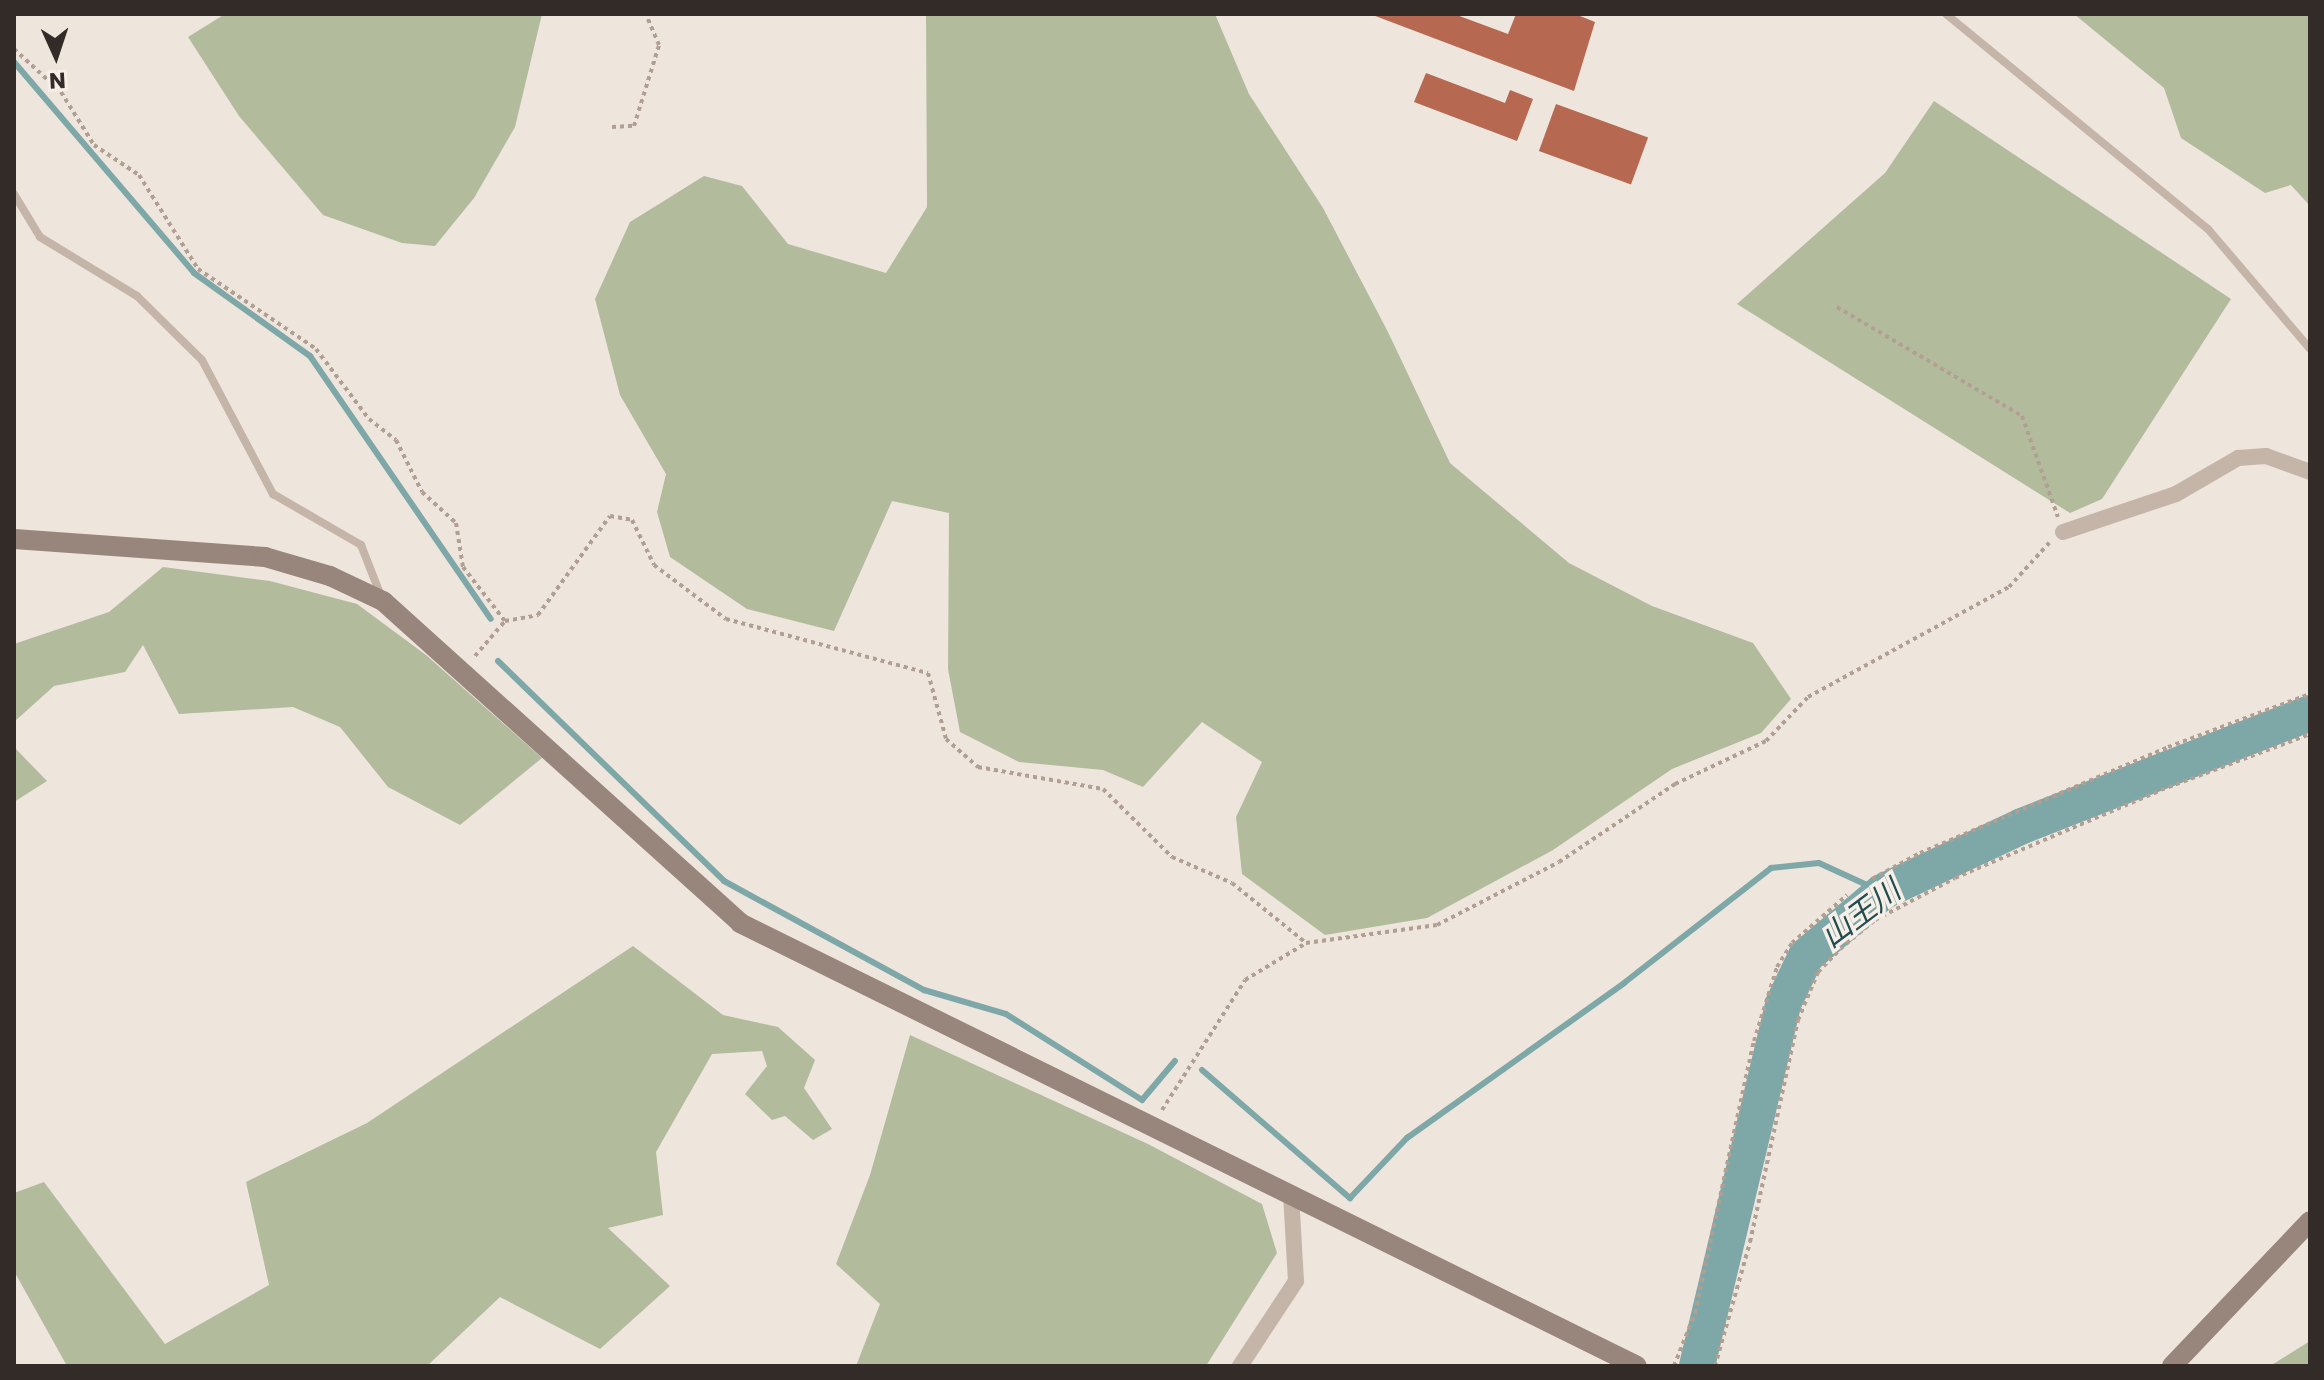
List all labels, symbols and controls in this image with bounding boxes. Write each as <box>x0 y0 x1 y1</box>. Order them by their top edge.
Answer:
north arrow <box>16 16 96 96</box>
text: N <box>48 65 66 96</box>
water label: 山王川 <box>1814 873 1908 955</box>

